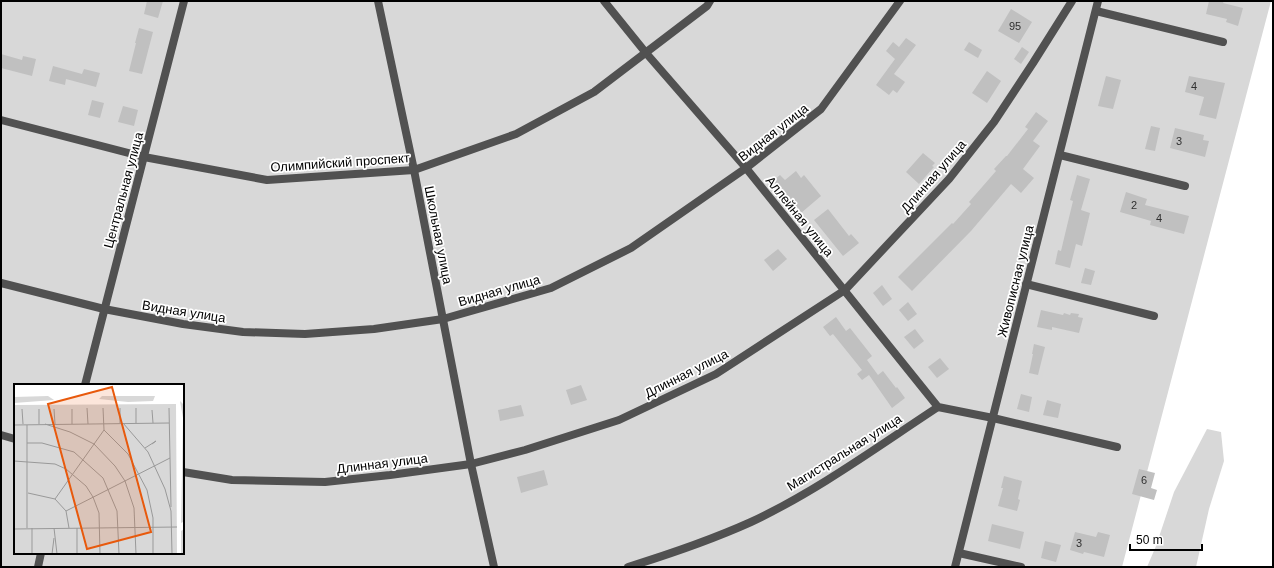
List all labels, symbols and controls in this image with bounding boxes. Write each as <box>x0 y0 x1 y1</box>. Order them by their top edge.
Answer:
house number: 95 <box>1009 20 1021 32</box>
house number: 4 <box>1191 80 1197 92</box>
street label: Видная улица <box>735 100 812 164</box>
street label: Центральная улица <box>101 130 146 250</box>
house number: 3 <box>1176 135 1182 147</box>
street label: Длинная улица <box>898 136 970 216</box>
street label: Олимпийский проспект <box>270 150 410 175</box>
street label: Аллейная улица <box>763 173 837 260</box>
street label: Школьная улица <box>422 185 456 286</box>
house number: 2 <box>1131 199 1137 211</box>
house number: 4 <box>1156 212 1162 224</box>
street label: Живописная улица <box>994 223 1037 339</box>
street label: Видная улица <box>457 271 542 309</box>
street label: Видная улица <box>141 297 227 326</box>
street label: Длинная улица <box>642 346 731 401</box>
inset map <box>14 384 184 554</box>
street label: Магистральная улица <box>784 411 905 494</box>
street label: Длинная улица <box>336 450 429 477</box>
house number: 6 <box>1141 474 1147 486</box>
scale bar <box>1130 526 1202 552</box>
text: 50 m <box>1136 533 1163 547</box>
house number: 3 <box>1076 537 1082 549</box>

